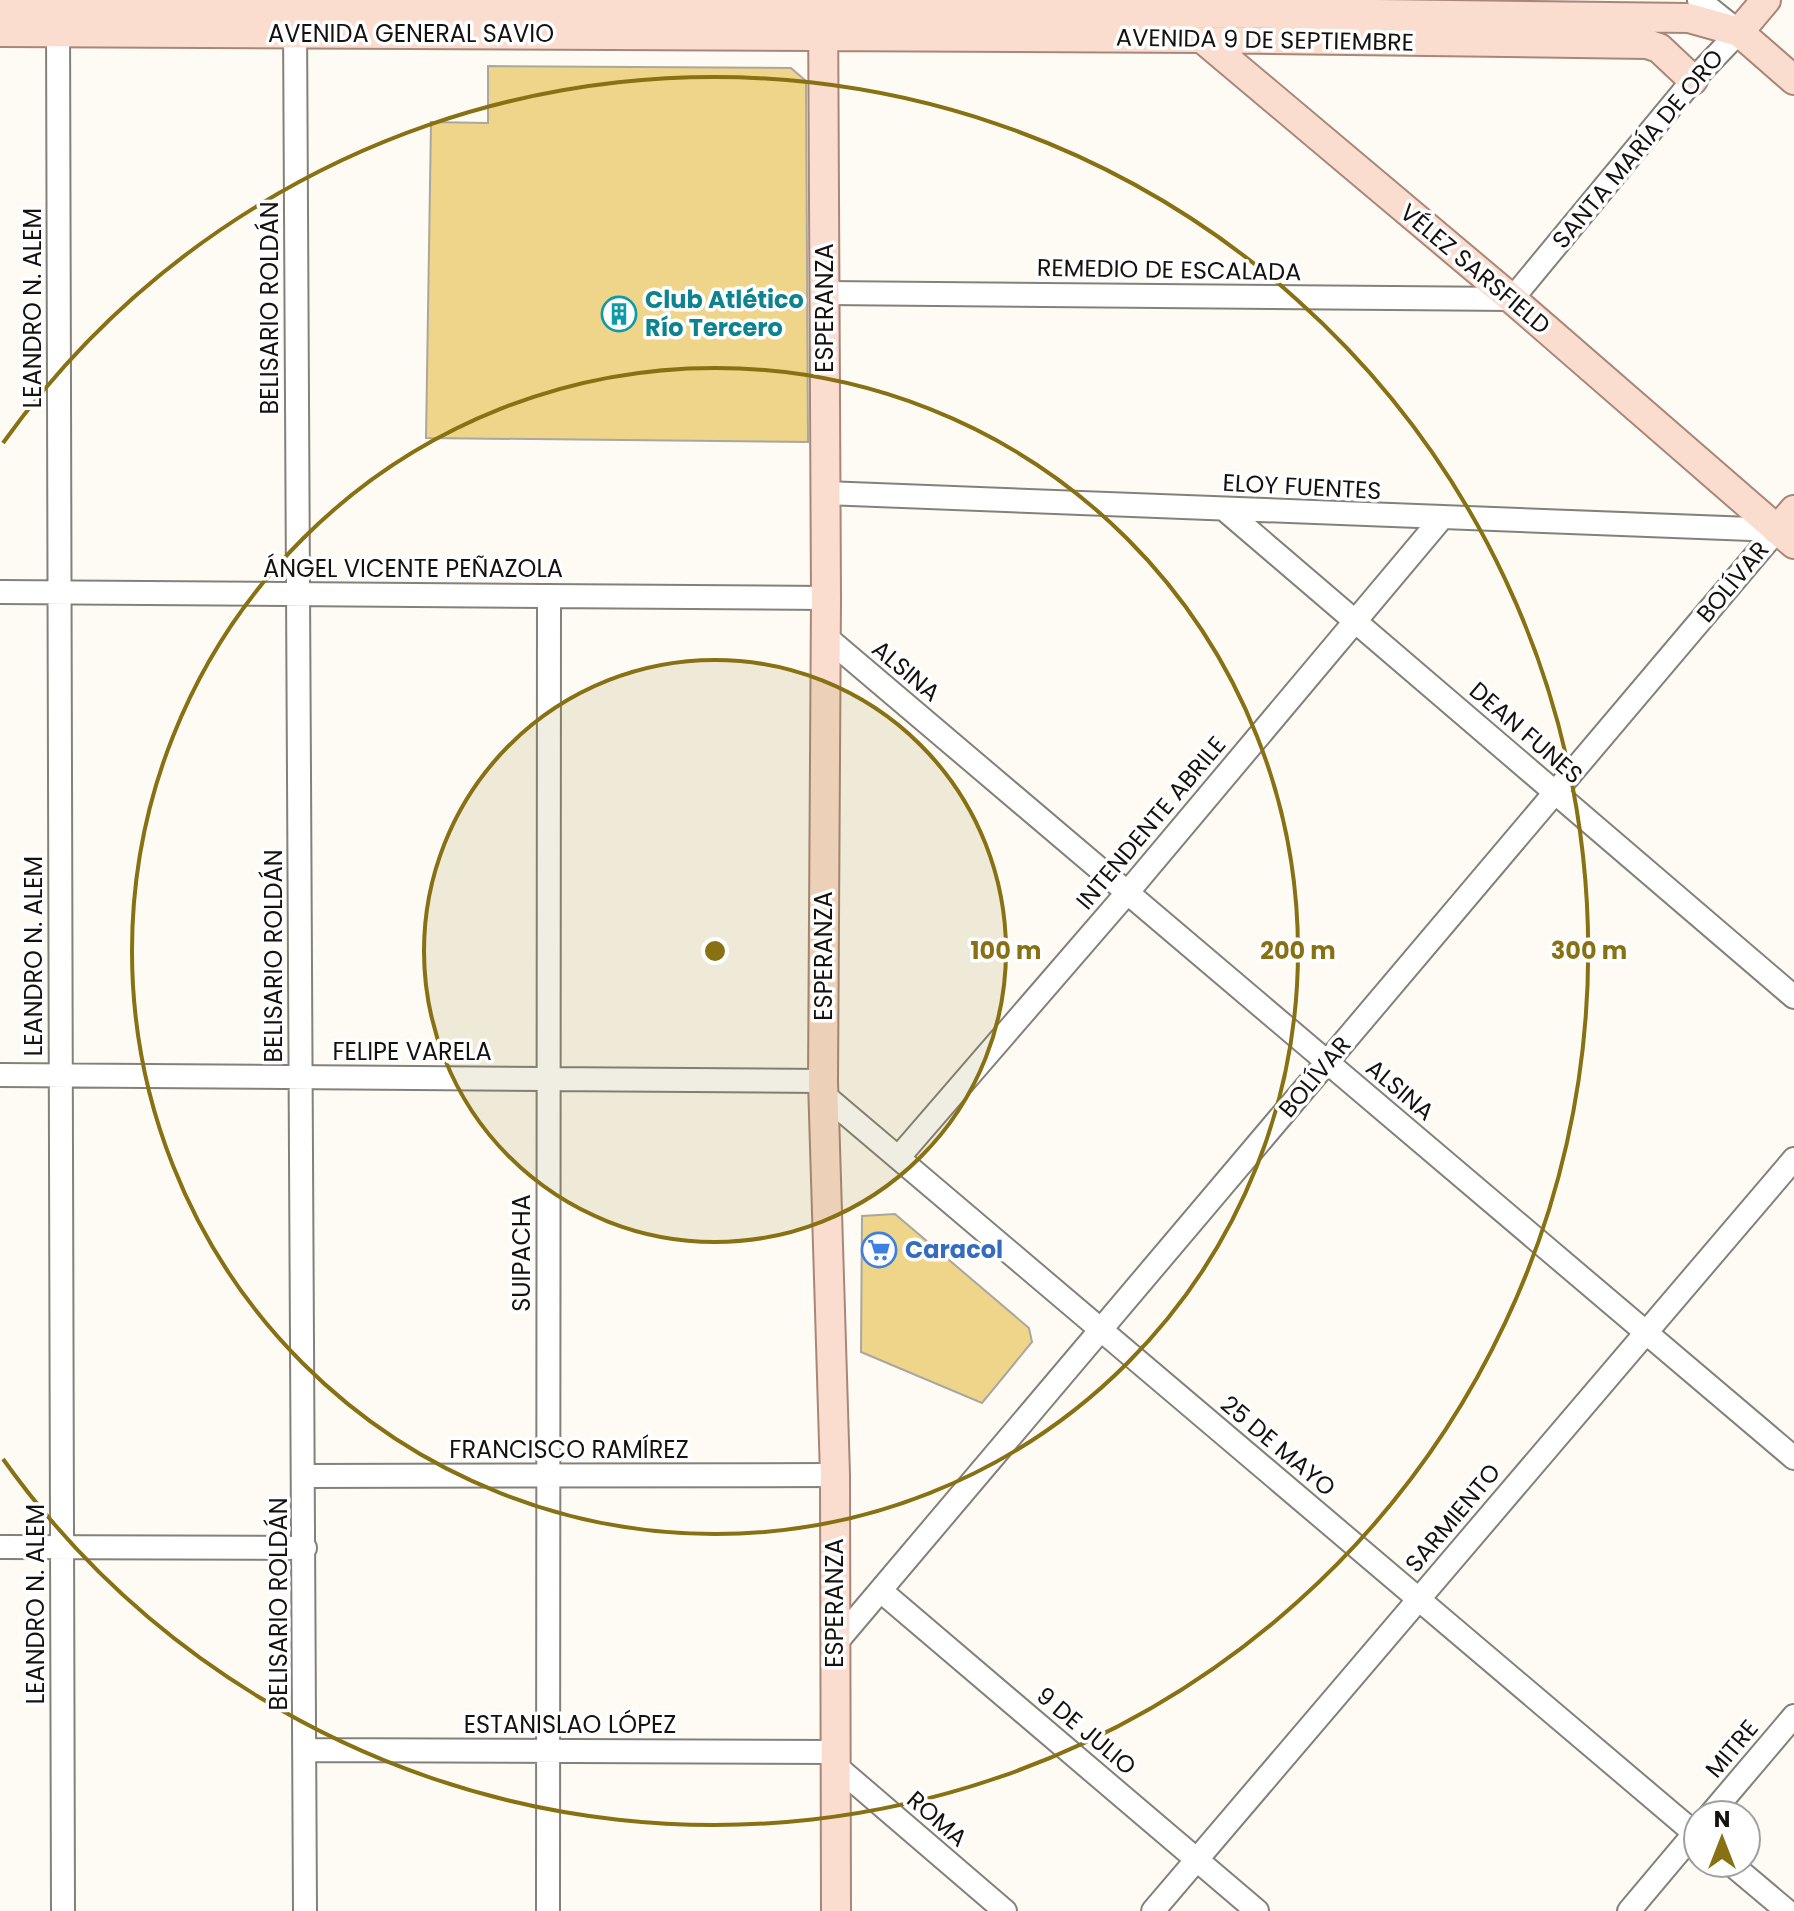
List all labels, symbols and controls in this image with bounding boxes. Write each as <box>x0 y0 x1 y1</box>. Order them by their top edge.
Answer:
street label: AVENIDA GENERAL SAVIO <box>268 17 554 50</box>
street label: AVENIDA 9 DE SEPTIEMBRE <box>1116 20 1414 59</box>
street label: SANTA MARÍA DE ORO <box>1544 42 1731 255</box>
street label: VÉLEZ SARSFIELD <box>1393 196 1558 341</box>
street label: BELISARIO ROLDÁN <box>253 201 286 415</box>
street label: LEANDRO N. ALEM <box>16 208 49 408</box>
street label: ESPERANZA <box>808 243 841 373</box>
street label: REMEDIO DE ESCALADA <box>1036 251 1302 288</box>
place label: Club Atlético Río Tercero <box>645 283 804 344</box>
building icon: Club Atlético Río Tercero <box>600 295 638 333</box>
street label: ELOY FUENTES <box>1222 466 1382 507</box>
street label: BOLÍVAR <box>1689 534 1776 629</box>
street label: ÁNGEL VICENTE PEÑAZOLA <box>263 552 563 585</box>
street label: ALSINA <box>865 632 947 709</box>
street label: DEAN FUNES <box>1463 674 1590 791</box>
street label: INTENDENTE ABRILE <box>1068 729 1233 916</box>
street label: BELISARIO ROLDÁN <box>257 849 290 1063</box>
street label: LEANDRO N. ALEM <box>17 856 50 1056</box>
street label: ESPERANZA <box>807 891 840 1021</box>
text: 100 m <box>971 934 1041 967</box>
text: 200 m <box>1260 934 1336 967</box>
text: 300 m <box>1551 934 1627 967</box>
centre of rings <box>701 937 729 965</box>
street label: BOLÍVAR <box>1271 1029 1358 1124</box>
street label: FELIPE VARELA <box>332 1035 492 1068</box>
street label: ALSINA <box>1359 1051 1441 1128</box>
street label: SUIPACHA <box>505 1194 538 1312</box>
supermarket icon: Caracol <box>860 1231 898 1269</box>
place label: Caracol <box>905 1233 1003 1266</box>
street label: 25 DE MAYO <box>1214 1388 1343 1503</box>
street label: FRANCISCO RAMÍREZ <box>449 1433 689 1466</box>
street label: SARMIENTO <box>1397 1456 1508 1579</box>
street label: BELISARIO ROLDÁN <box>262 1497 295 1711</box>
street label: LEANDRO N. ALEM <box>19 1504 52 1704</box>
street label: ESPERANZA <box>818 1538 851 1668</box>
street label: 9 DE JULIO <box>1029 1679 1143 1782</box>
street label: ESTANISLAO LÓPEZ <box>464 1708 676 1741</box>
street label: MITRE <box>1698 1713 1766 1785</box>
street label: ROMA <box>900 1783 975 1854</box>
north arrow <box>1682 1799 1762 1879</box>
text: N <box>1714 1804 1730 1835</box>

